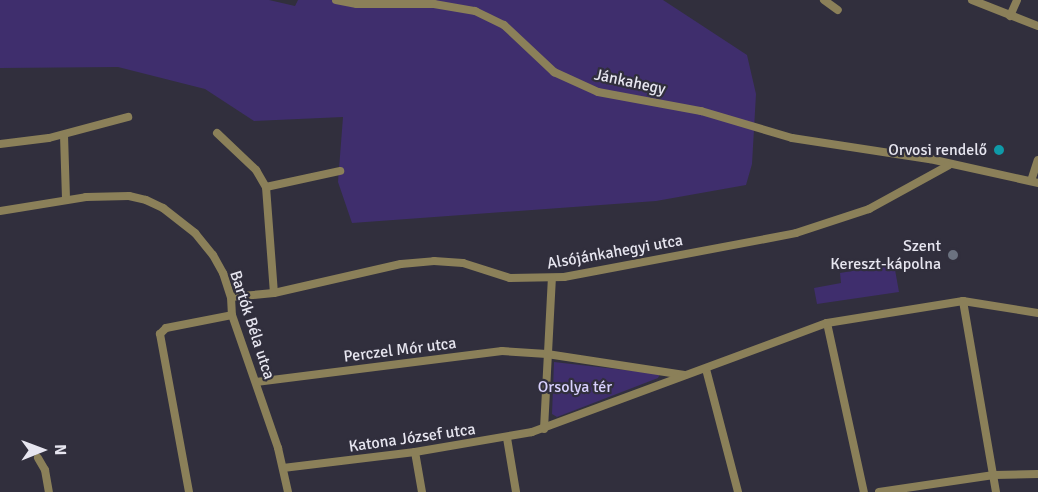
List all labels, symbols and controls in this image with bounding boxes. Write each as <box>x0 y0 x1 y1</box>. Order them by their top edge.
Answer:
street label: Jánkahegy <box>593 65 667 99</box>
place label: Orvosi rendelő <box>888 140 987 160</box>
marker: Orvosi rendelő <box>992 143 1006 157</box>
street label: Alsójánkahegyi utca <box>546 231 684 273</box>
place label: Szent Kereszt-kápolna <box>830 236 941 274</box>
marker: Szent Kereszt-kápolna <box>946 248 960 262</box>
street label: Bartók Béla utca <box>225 268 279 382</box>
street label: Perczel Mór utca <box>343 334 457 366</box>
park label: Orsolya tér <box>538 377 612 397</box>
north arrow <box>12 420 72 480</box>
street label: Katona József utca <box>347 420 477 456</box>
text: N <box>50 444 70 455</box>

